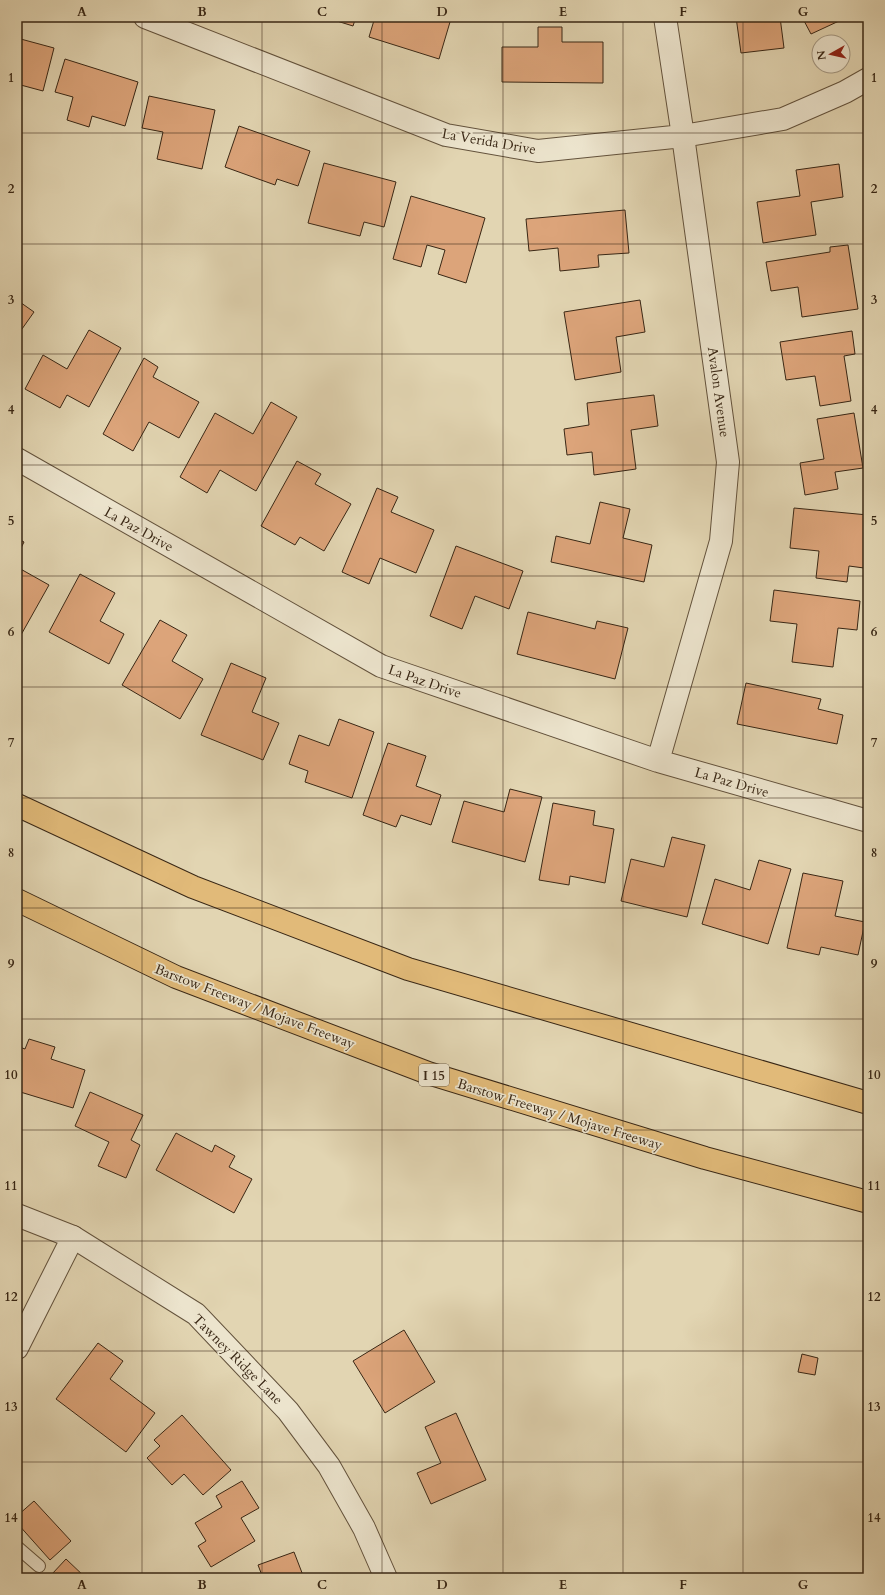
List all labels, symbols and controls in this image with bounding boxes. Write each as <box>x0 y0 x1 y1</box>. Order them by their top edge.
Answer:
text: A <box>77 3 87 21</box>
text: B <box>197 3 207 21</box>
text: C <box>317 3 327 21</box>
text: D <box>436 3 448 21</box>
text: E <box>559 3 567 21</box>
text: F <box>679 3 687 21</box>
text: G <box>798 3 809 21</box>
north arrow <box>811 34 851 74</box>
text: N <box>813 49 830 61</box>
text: 1 <box>8 69 14 87</box>
text: 1 <box>871 69 877 87</box>
street label: La Verida Drive <box>440 124 537 159</box>
text: 2 <box>8 180 15 198</box>
text: 2 <box>871 180 878 198</box>
text: 3 <box>8 291 15 309</box>
text: 3 <box>871 291 878 309</box>
street label: Avalon Avenue <box>703 346 734 439</box>
text: 4 <box>8 401 15 419</box>
text: 4 <box>871 401 878 419</box>
street label: La Paz Drive <box>101 503 177 556</box>
text: 5 <box>8 512 14 530</box>
text: 5 <box>871 512 877 530</box>
text: 6 <box>8 623 15 641</box>
text: 6 <box>871 623 878 641</box>
street label: La Paz Drive <box>386 660 464 703</box>
text: 7 <box>8 734 15 752</box>
text: 7 <box>871 734 878 752</box>
street label: La Paz Drive <box>692 763 771 802</box>
text: 8 <box>8 844 14 862</box>
text: 8 <box>871 844 877 862</box>
text: 9 <box>8 955 15 973</box>
text: 9 <box>871 955 878 973</box>
street label: Barstow Freeway / Mojave Freeway <box>152 959 358 1054</box>
road number: I 15 <box>419 1064 449 1086</box>
text: 10 <box>4 1066 18 1084</box>
text: 10 <box>867 1066 881 1084</box>
street label: Barstow Freeway / Mojave Freeway <box>455 1074 665 1155</box>
text: 11 <box>4 1177 18 1195</box>
text: 11 <box>867 1177 881 1195</box>
text: 12 <box>4 1288 18 1306</box>
text: 12 <box>867 1288 881 1306</box>
street label: Tawney Ridge Lane <box>188 1310 287 1409</box>
text: 13 <box>4 1398 18 1416</box>
text: 13 <box>867 1398 881 1416</box>
text: 14 <box>4 1509 18 1527</box>
text: 14 <box>867 1509 881 1527</box>
text: A <box>77 1576 87 1594</box>
text: B <box>197 1576 207 1594</box>
text: C <box>317 1576 327 1594</box>
text: D <box>436 1576 448 1594</box>
text: E <box>559 1576 567 1594</box>
text: F <box>679 1576 687 1594</box>
text: G <box>798 1576 809 1594</box>

